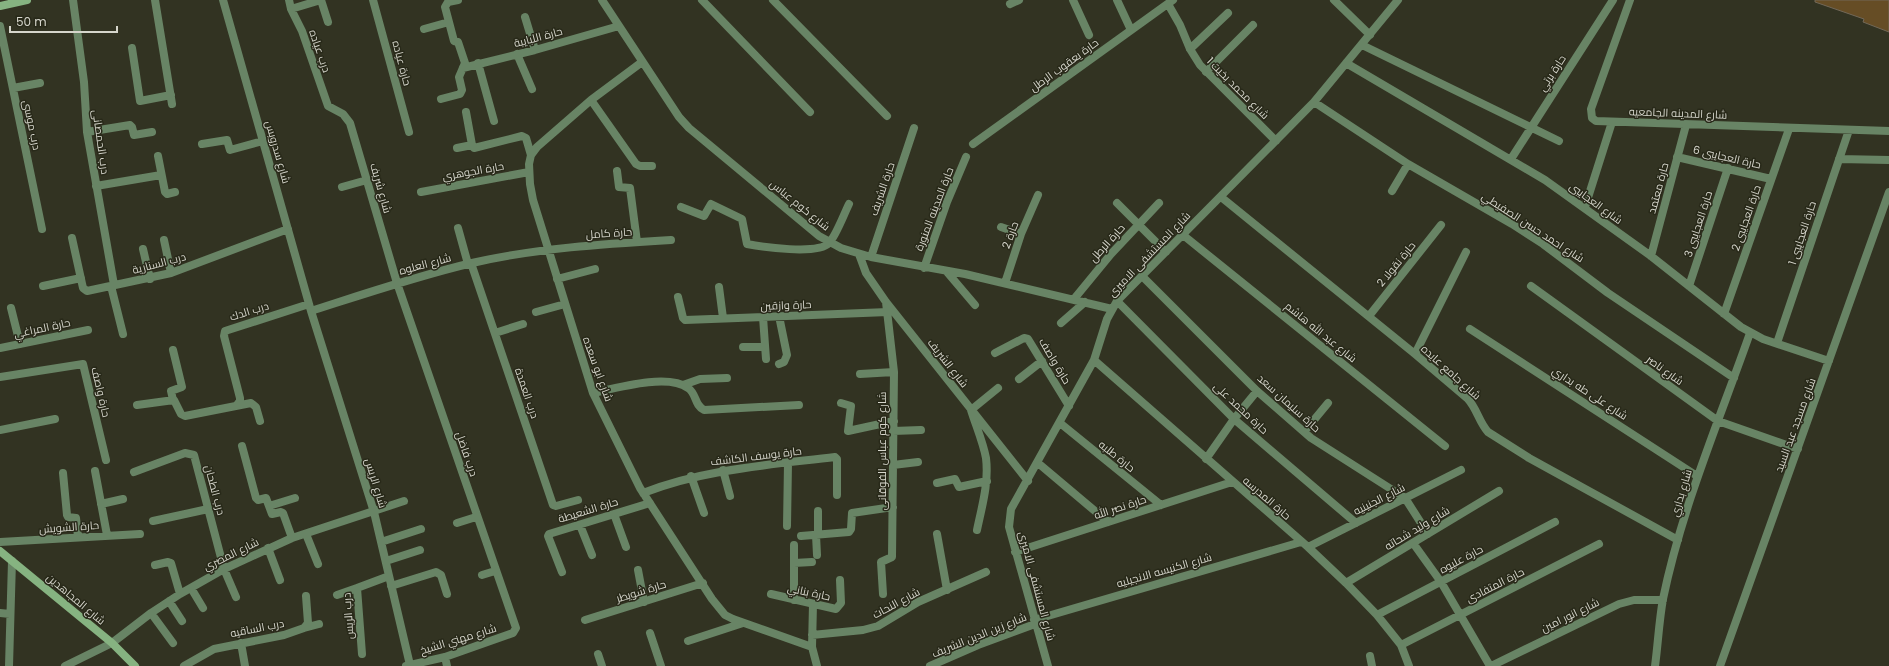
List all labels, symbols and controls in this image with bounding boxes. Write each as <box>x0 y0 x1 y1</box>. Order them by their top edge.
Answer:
scale bar <box>10 8 117 34</box>
text: 50 m <box>16 13 47 30</box>
street label: حارة اللبايبة <box>512 23 564 51</box>
street label: درب عياده <box>305 27 335 75</box>
street label: حارة يعقوب الرطل <box>1026 35 1102 95</box>
street label: حارة عياده <box>388 39 416 87</box>
street label: حارة برتي <box>1534 52 1571 95</box>
street label: شارع محمد بخيت 1 <box>1203 53 1273 123</box>
street label: درب موسى <box>19 98 45 152</box>
street label: شارع المدينه الجامعيه <box>1628 103 1728 123</box>
street label: درب الحمصانى <box>89 109 113 175</box>
street label: شارع سدرويس <box>261 119 295 185</box>
street label: حارة العجايبى 6 <box>1691 141 1763 173</box>
street label: حارة الجوهري <box>441 158 505 185</box>
street label: حارة الشريف <box>865 160 899 218</box>
street label: شارع شريف <box>366 161 396 215</box>
street label: حارة معتمد <box>1644 161 1672 215</box>
street label: حارة المدينه المنورة <box>911 165 957 253</box>
street label: شارع كوم عباس <box>766 176 834 234</box>
street label: شارع العجايبى <box>1566 178 1626 228</box>
street label: حارة العجايبى 2 <box>1727 183 1765 253</box>
street label: شارع احمد حسن الصفيطي <box>1478 188 1587 267</box>
street label: حارة العجايبى 3 <box>1680 189 1716 259</box>
street label: حارة العجايبى 1 <box>1784 199 1820 267</box>
street label: شارع المستشفى الاميرى <box>1104 208 1194 300</box>
street label: حارة 2 <box>998 219 1022 251</box>
street label: حارة الرطل <box>1085 220 1129 266</box>
street label: حارة كامل <box>585 223 633 243</box>
street label: حارة نقولا 2 <box>1373 238 1419 290</box>
street label: درب السنارية <box>130 248 188 278</box>
street label: شارع العلوه <box>397 249 453 279</box>
street label: حارة وازقين <box>760 296 812 314</box>
street label: درب الدك <box>227 297 271 325</box>
street label: شارع عبد الله هاشم <box>1282 298 1360 366</box>
street label: حارة المراغي <box>12 314 72 343</box>
street label: شارع ابو سعده <box>579 334 617 404</box>
street label: شارع الشريف <box>924 335 972 391</box>
street label: حارة واصف <box>1035 335 1075 387</box>
street label: شارع جامع عايده <box>1418 341 1484 403</box>
street label: شارع ناصر <box>1642 350 1687 389</box>
street label: شارع على طه بداري <box>1549 363 1631 424</box>
street label: حارة واصف <box>87 365 115 419</box>
street label: درب العمدة <box>511 366 543 420</box>
street label: حارة سليمان سعد <box>1254 370 1324 436</box>
street label: شارع مسجد عبد السيد <box>1770 376 1820 474</box>
street label: حارة محمد على <box>1210 378 1272 438</box>
street label: شارع كوم عباس الفوقانى <box>874 392 890 510</box>
street label: درب فاضل <box>452 429 482 479</box>
street label: حارة طلبه <box>1095 436 1139 476</box>
street label: حارة يوسف الكاشف <box>710 442 802 470</box>
street label: شارع الريس <box>361 456 391 510</box>
street label: درب الطحان <box>201 463 229 517</box>
street label: شارع بداري <box>1666 467 1697 519</box>
street label: حارة المدرسه <box>1239 473 1295 523</box>
street label: شارع الجنينيه <box>1350 479 1408 519</box>
street label: حارة نصر الله <box>1092 491 1148 523</box>
street label: حارة الشعيطة <box>556 493 620 527</box>
street label: شارع وليد شحاته <box>1381 502 1453 554</box>
street label: حارة الشويش <box>38 517 100 537</box>
street label: شارع المستشفى الاميرى <box>1015 529 1059 643</box>
street label: شارع المصري <box>201 534 262 575</box>
street label: حارة عليوه <box>1436 541 1486 577</box>
street label: شارع الكنيسه الانجيليه <box>1114 549 1214 591</box>
street label: حارة المتفادى <box>1463 563 1527 607</box>
street label: شارع المجاهدين <box>43 569 109 629</box>
street label: حارة شويطر <box>613 576 668 606</box>
street label: حارة بناني <box>786 580 832 605</box>
street label: شارع النحات <box>869 584 923 622</box>
street label: درب الريس <box>338 592 358 640</box>
street label: شارع انور امين <box>1538 594 1602 636</box>
street label: شارع زين الدين الشريف <box>929 609 1029 661</box>
street label: درب الساقيه <box>229 615 285 641</box>
street label: شارع مهني الشيخ <box>418 620 499 659</box>

